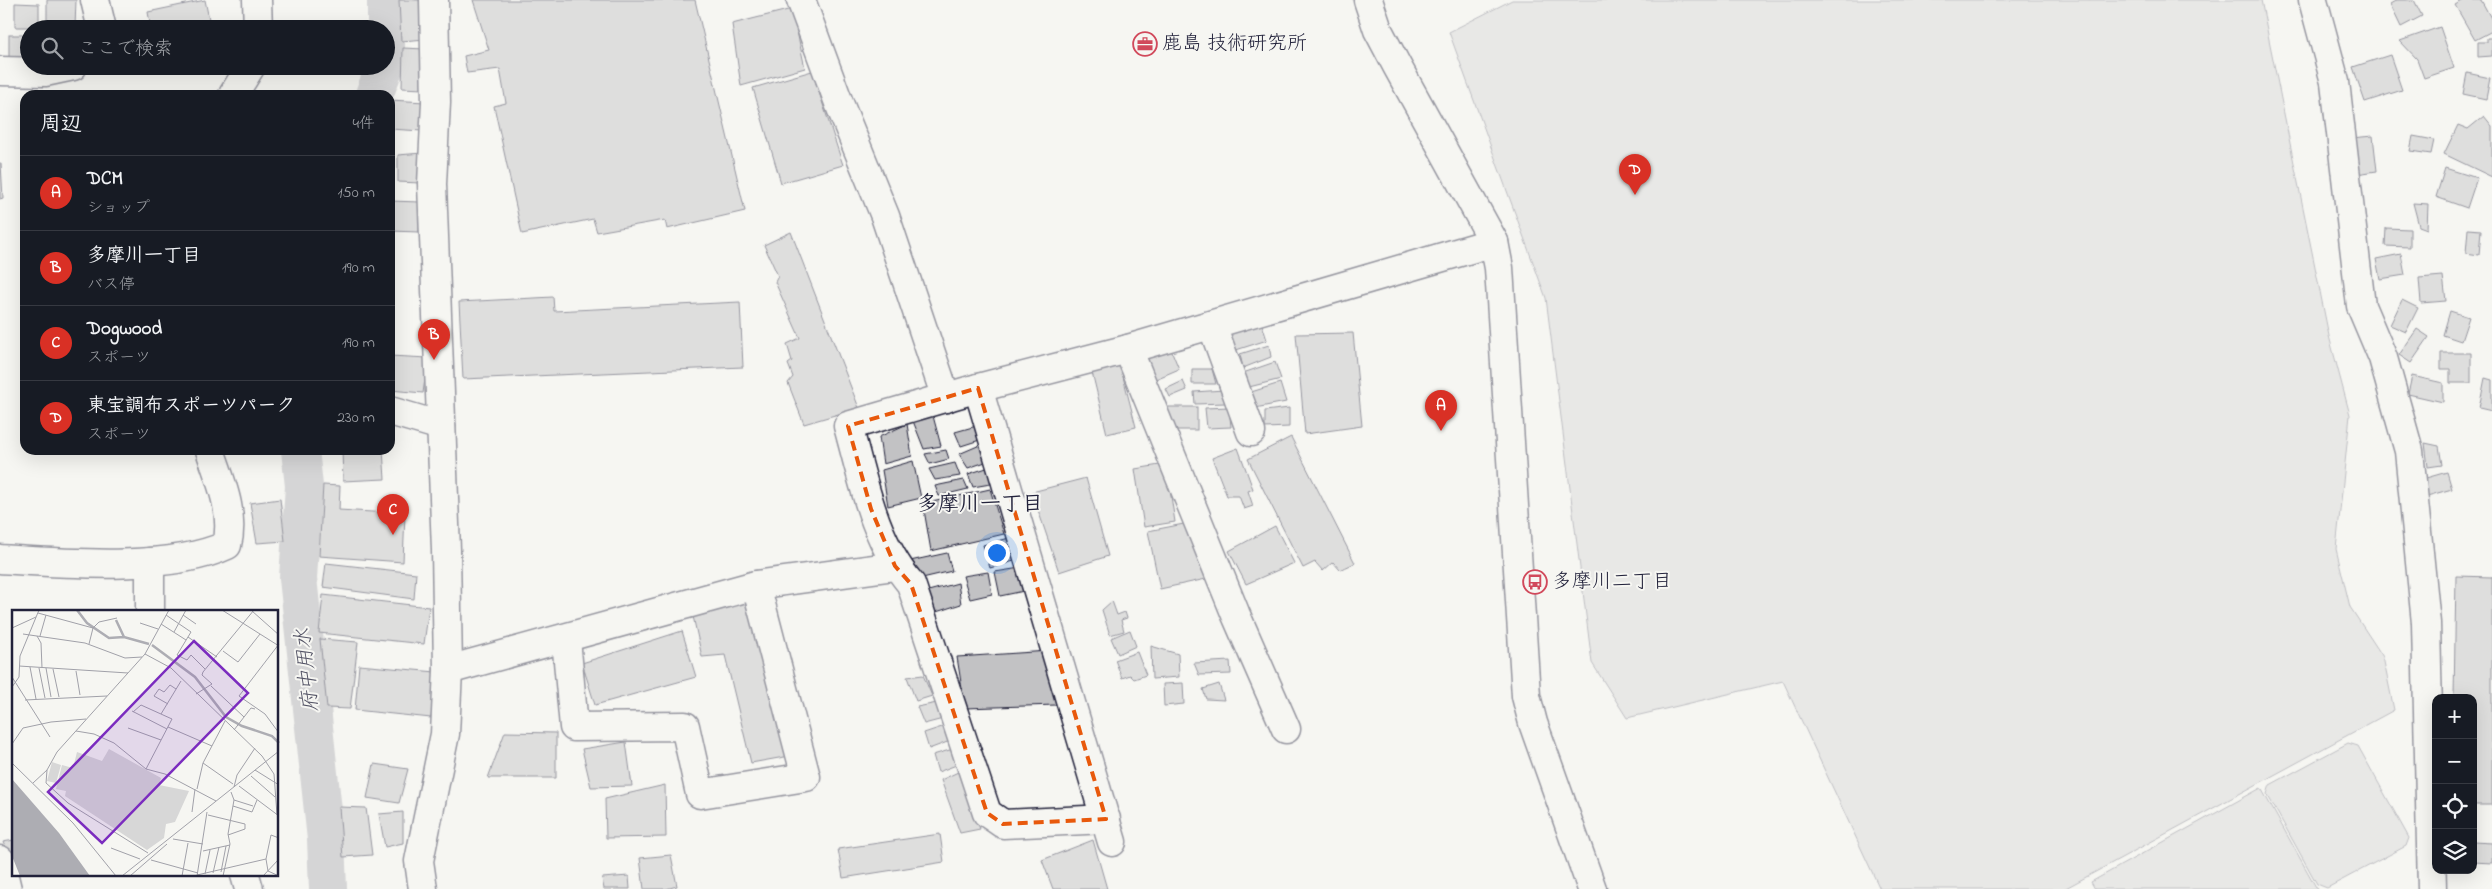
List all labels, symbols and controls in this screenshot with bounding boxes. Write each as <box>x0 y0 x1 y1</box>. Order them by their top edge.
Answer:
search box <box>20 20 395 75</box>
place label: 鹿島 技術研究所 <box>1162 30 1307 59</box>
office icon: 鹿島 技術研究所 <box>1132 31 1158 57</box>
icon: search <box>38 34 66 62</box>
text: ここで検索 <box>78 36 173 63</box>
text: 周辺 <box>40 110 82 140</box>
text: 4件 <box>352 112 375 136</box>
pin: D <box>1619 154 1651 195</box>
text: DCM <box>87 166 123 193</box>
text: A <box>51 181 61 205</box>
text: 150 m <box>337 181 375 205</box>
text: ショップ <box>87 196 150 220</box>
text: 多摩川一丁目 <box>87 243 201 270</box>
text: B <box>51 256 61 280</box>
text: 190 m <box>342 256 375 280</box>
text: バス停 <box>87 273 135 297</box>
text: Dogwood <box>87 316 162 343</box>
pin: B <box>418 319 450 360</box>
text: C <box>52 331 60 355</box>
text: 190 m <box>342 331 375 355</box>
text: スポーツ <box>87 346 151 370</box>
pin: A <box>1425 390 1457 431</box>
text: 東宝調布スポーツパーク <box>87 393 295 420</box>
text: D <box>50 406 62 430</box>
text: 230 m <box>337 406 375 430</box>
text: スポーツ <box>87 423 151 447</box>
district label: 多摩川一丁目 <box>917 490 1043 520</box>
pin: C <box>377 494 409 535</box>
your location <box>984 540 1010 566</box>
place label: 多摩川二丁目 <box>1552 568 1672 597</box>
bus stop icon: 多摩川二丁目 <box>1522 569 1548 595</box>
inset map <box>12 610 279 876</box>
water label: 府中用水 <box>289 627 327 713</box>
map controls <box>2432 694 2477 874</box>
button: + <box>2432 694 2477 739</box>
button: − <box>2432 739 2477 784</box>
button: locate <box>2432 784 2477 829</box>
button: layers <box>2432 829 2477 874</box>

